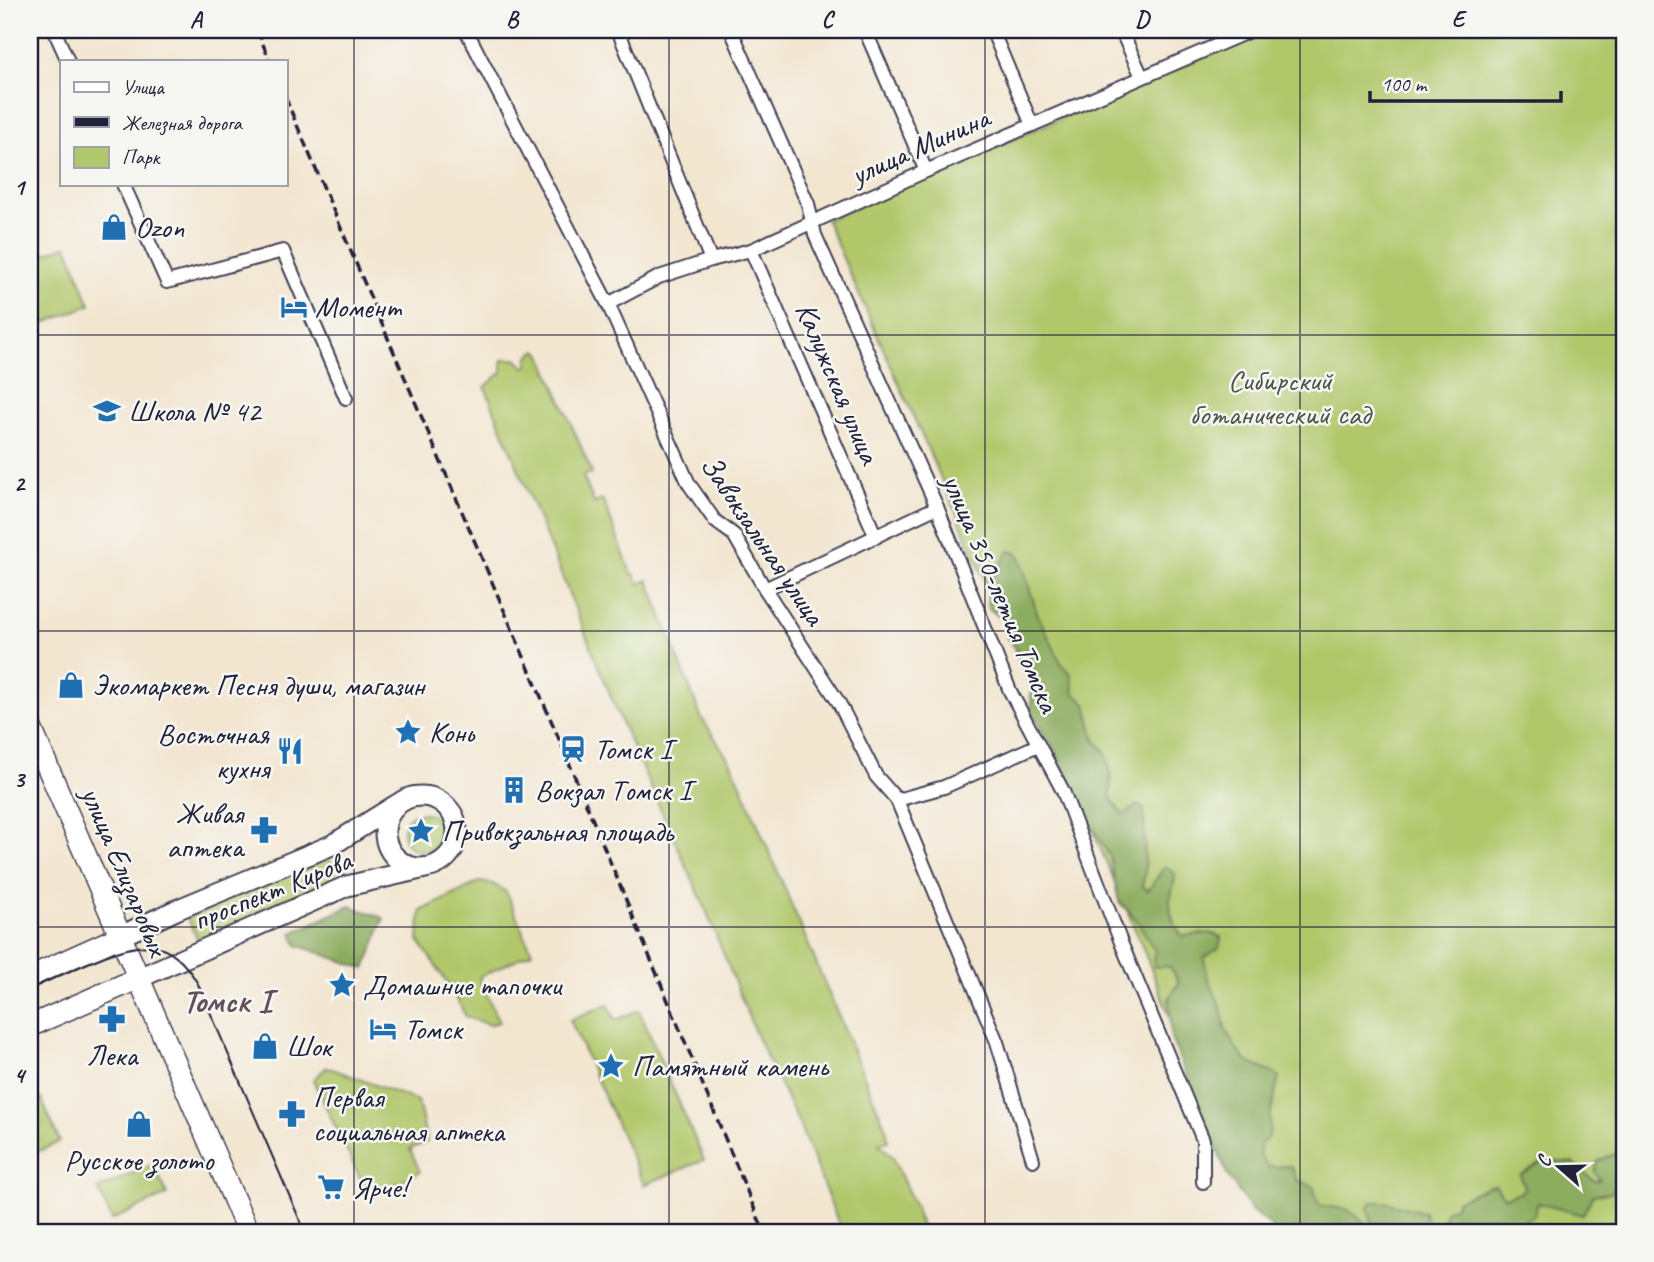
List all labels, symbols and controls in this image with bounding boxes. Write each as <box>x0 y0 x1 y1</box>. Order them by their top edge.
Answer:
text: A <box>190 5 204 34</box>
text: B <box>506 5 520 34</box>
text: C <box>822 5 836 34</box>
text: D <box>1135 5 1151 34</box>
text: E <box>1452 5 1468 34</box>
legend <box>60 60 287 186</box>
scale bar <box>1370 60 1561 104</box>
text: 100 m <box>1381 71 1428 97</box>
text: Улица <box>122 74 165 100</box>
street label: улица Минина <box>843 98 998 194</box>
text: Железная дорога <box>122 110 243 136</box>
text: Парк <box>122 144 162 170</box>
text: 1 <box>14 173 27 202</box>
place label: Ozon <box>135 208 185 246</box>
shop icon: Ozon <box>99 212 129 242</box>
place label: Момент <box>315 288 403 326</box>
hotel icon: Момент <box>279 292 309 322</box>
street label: Калужская улица <box>787 297 890 471</box>
park label: Сибирский ботанический сад <box>1190 361 1373 433</box>
place label: Школа № 42 <box>128 392 263 430</box>
school or university icon: Школа № 42 <box>92 396 122 426</box>
street label: Завокзальная улица <box>692 448 835 634</box>
street label: улица 350-летия Томска <box>933 466 1069 720</box>
text: 2 <box>14 469 27 498</box>
place label: Экомаркет Песня души, магазин <box>92 666 426 704</box>
shop icon: Экомаркет Песня души, магазин <box>56 670 86 700</box>
place label: Конь <box>429 713 475 751</box>
place label: Восточная кухня <box>158 715 272 787</box>
place icon: Конь <box>393 717 423 747</box>
place label: Томск I <box>594 730 678 768</box>
station icon: Томск I <box>558 734 588 764</box>
restaurant icon: Восточная кухня <box>275 736 305 766</box>
text: 3 <box>14 765 27 794</box>
place label: Вокзал Томск I <box>535 771 698 809</box>
building icon: Вокзал Томск I <box>499 775 529 805</box>
street label: улица Елизаровых <box>72 779 179 964</box>
place label: Живая аптека <box>167 794 246 866</box>
place label: Привокзальная площадь <box>442 812 675 850</box>
pharmacy icon: Живая аптека <box>249 815 279 845</box>
place icon: Привокзальная площадь <box>406 816 436 846</box>
street label: проспект Кирова <box>187 840 359 939</box>
place label: Домашние тапочки <box>363 966 563 1004</box>
place icon: Домашние тапочки <box>327 970 357 1000</box>
district label: Томск I <box>182 980 279 1022</box>
pharmacy icon: Лека <box>97 1004 127 1034</box>
place label: Томск <box>404 1010 464 1048</box>
hotel icon: Томск <box>368 1014 398 1044</box>
place label: Шок <box>286 1027 334 1065</box>
shop icon: Шок <box>250 1031 280 1061</box>
place label: Лека <box>87 1036 139 1074</box>
place label: Памятный камень <box>632 1047 830 1085</box>
place icon: Памятный камень <box>596 1051 626 1081</box>
text: 4 <box>14 1061 27 1090</box>
place label: Первая социальная аптека <box>313 1078 506 1150</box>
pharmacy icon: Первая социальная аптека <box>277 1099 307 1129</box>
shop icon: Русское золото <box>124 1109 154 1139</box>
north arrow <box>1524 1132 1594 1202</box>
place label: Русское золото <box>65 1141 215 1179</box>
text: С <box>1531 1151 1558 1170</box>
place label: Ярче! <box>352 1168 413 1206</box>
supermarket icon: Ярче! <box>316 1172 346 1202</box>

